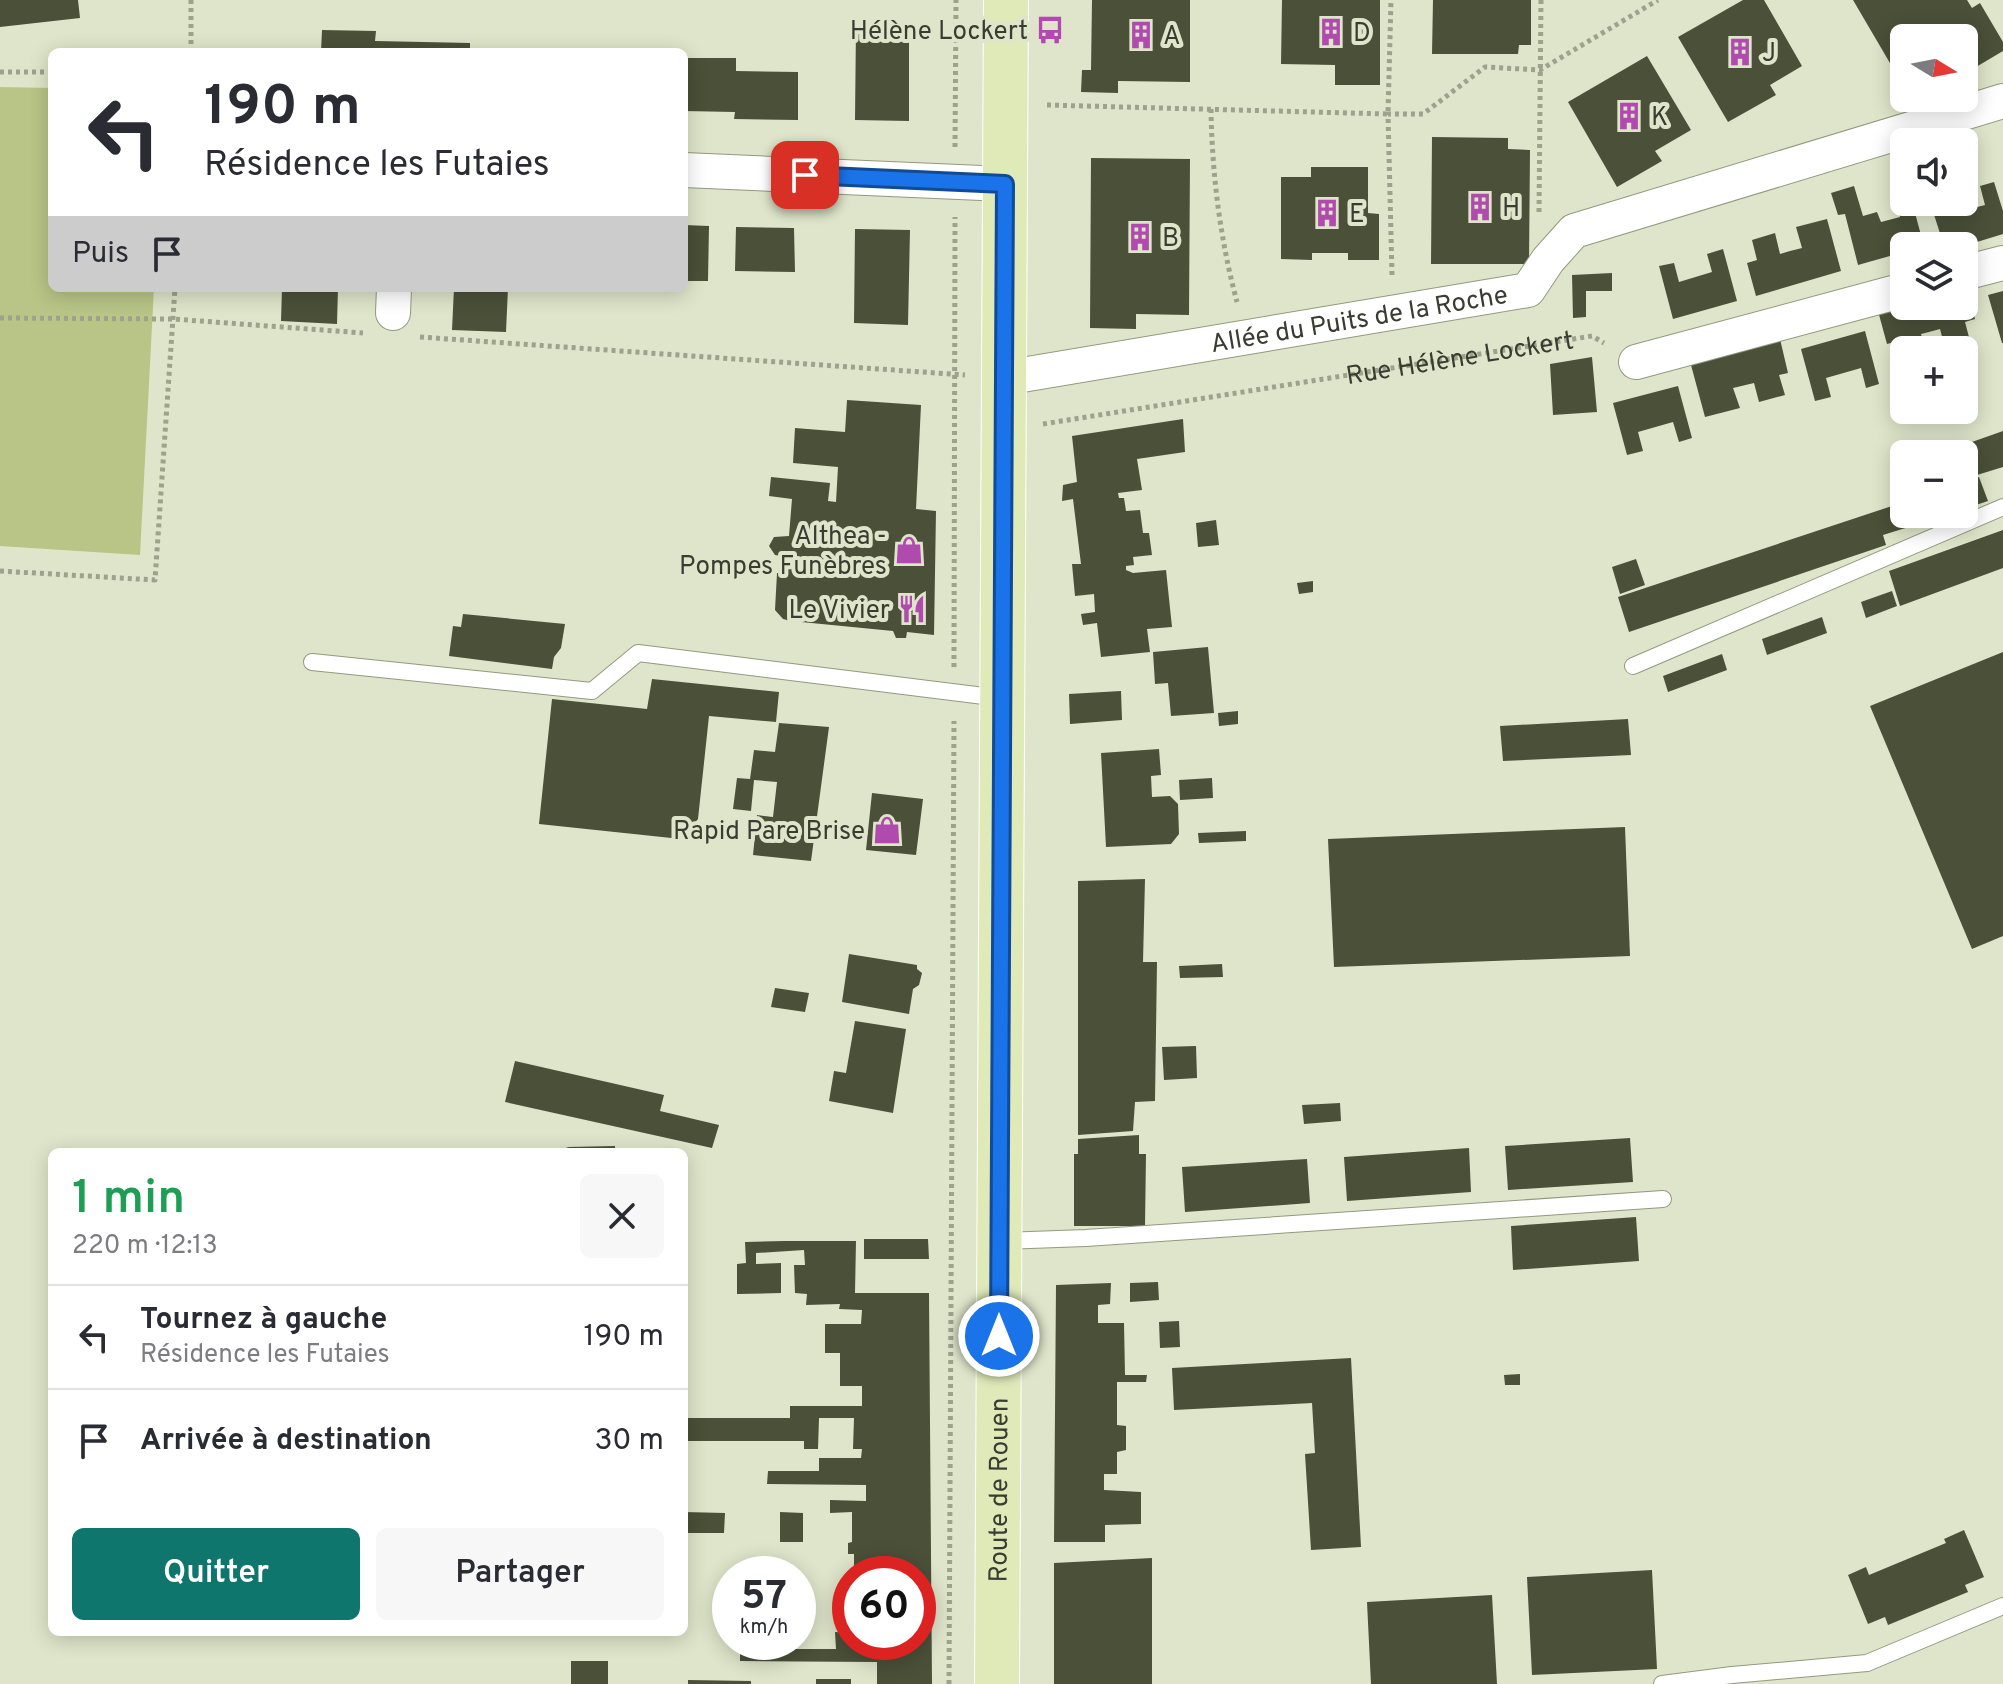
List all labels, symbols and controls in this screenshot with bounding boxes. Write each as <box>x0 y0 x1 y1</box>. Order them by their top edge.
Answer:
bus stop icon: Hélène Lockert <box>1035 15 1065 45</box>
place label: Hélène Lockert <box>850 16 1028 49</box>
building icon: D <box>1316 17 1346 47</box>
place label: D <box>1353 18 1371 51</box>
building icon: A <box>1126 20 1156 50</box>
place label: A <box>1163 21 1181 54</box>
north arrow <box>1890 24 1978 112</box>
map controls <box>1890 24 1978 528</box>
building icon: J <box>1725 37 1755 67</box>
place label: J <box>1762 38 1776 71</box>
text: 190 m <box>204 74 361 144</box>
icon: left <box>72 80 176 184</box>
building icon: K <box>1614 101 1644 131</box>
place label: K <box>1651 102 1668 135</box>
button: sound <box>1890 128 1978 216</box>
pin <box>771 141 839 209</box>
text: Résidence les Futaies <box>204 143 550 189</box>
icon: arrive <box>783 153 827 197</box>
building icon: H <box>1465 192 1495 222</box>
place label: H <box>1502 193 1520 226</box>
building icon: E <box>1312 198 1342 228</box>
place label: E <box>1349 199 1365 232</box>
building icon: B <box>1125 222 1155 252</box>
place label: B <box>1162 223 1179 256</box>
icon: arrive <box>145 232 189 276</box>
button: layers <box>1890 232 1978 320</box>
text: Puis <box>72 236 129 273</box>
street label: Allée du Puits de la Roche <box>1208 280 1511 362</box>
street label: Rue Hélène Lockert <box>1344 325 1576 394</box>
button: + <box>1890 336 1978 424</box>
button: − <box>1890 440 1978 528</box>
place label: Althea - Pompes Funèbres <box>679 521 887 584</box>
shop icon: Althea - Pompes Funèbres <box>894 535 924 565</box>
restaurant icon: Le Vivier <box>897 594 927 624</box>
place label: Le Vivier <box>789 595 890 628</box>
shop icon: Rapid Pare Brise <box>872 815 902 845</box>
place label: Rapid Pare Brise <box>673 816 865 849</box>
text: 1 min <box>72 1170 185 1230</box>
button: close <box>580 1174 664 1258</box>
text: 220 m · 12:13 <box>72 1230 218 1263</box>
position arrow <box>957 1294 1041 1378</box>
text: Tournez à gauche <box>140 1302 387 1339</box>
icon: left <box>72 1315 116 1359</box>
text: 190 m <box>583 1319 664 1356</box>
text: Résidence les Futaies <box>140 1339 390 1372</box>
street label: Route de Rouen <box>984 1398 1018 1583</box>
icon: arrive <box>72 1419 116 1463</box>
text: Arrivée à destination <box>140 1423 432 1460</box>
text: 30 m <box>595 1423 664 1460</box>
button: Quitter <box>72 1528 360 1620</box>
button: Partager <box>376 1528 664 1620</box>
speed limit sign: 60 <box>832 1556 936 1660</box>
text: 57 <box>741 1573 787 1623</box>
text: km/h <box>740 1615 788 1641</box>

